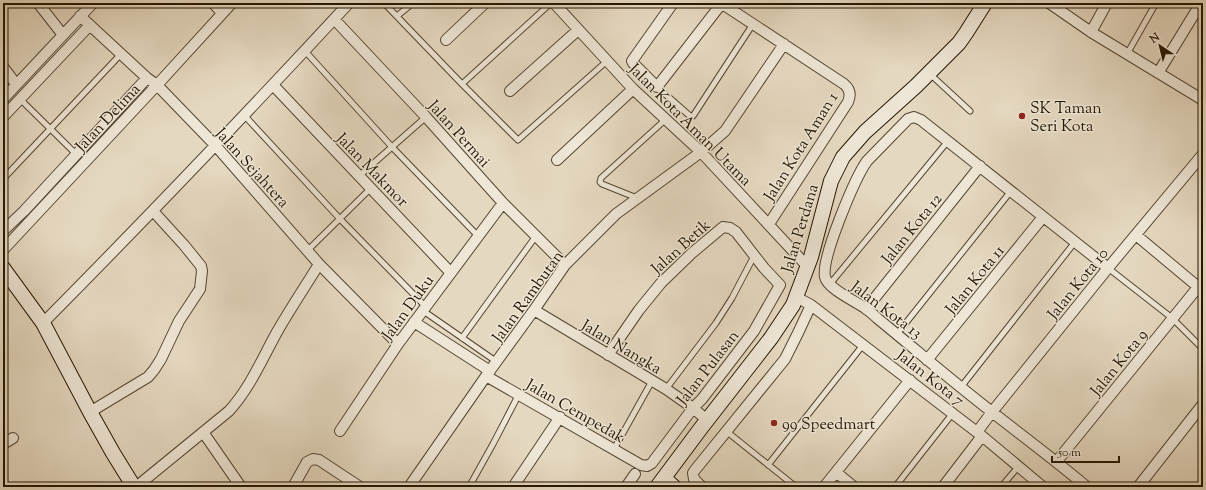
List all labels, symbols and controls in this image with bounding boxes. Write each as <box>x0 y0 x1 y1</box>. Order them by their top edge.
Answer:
north arrow <box>1140 26 1180 66</box>
text: N <box>1146 29 1163 48</box>
street label: Jalan Kota Aman Utama <box>622 58 756 193</box>
street label: Jalan Delima <box>70 79 147 159</box>
street label: Jalan Kota Aman 1 <box>759 88 845 207</box>
street label: Jalan Permai <box>421 95 495 174</box>
place label: SK Taman Seri Kota <box>1030 98 1102 139</box>
marker: SK Taman Seri Kota <box>1017 111 1027 121</box>
street label: Jalan Sejahtera <box>208 123 294 214</box>
street label: Jalan Makmor <box>329 128 413 213</box>
street label: Jalan Perdana <box>777 181 826 277</box>
street label: Jalan Kota 12 <box>876 189 949 271</box>
street label: Jalan Betik <box>646 215 717 281</box>
street label: Jalan Kota 11 <box>940 240 1011 321</box>
street label: Jalan Kota 10 <box>1042 244 1115 326</box>
street label: Jalan Rambutan <box>487 246 571 349</box>
street label: Jalan Duku <box>377 271 441 347</box>
street label: Jalan Kota 13 <box>844 276 926 346</box>
street label: Jalan Nangka <box>575 315 666 381</box>
street label: Jalan Kota 9 <box>1085 325 1154 403</box>
street label: Jalan Pulasan <box>672 326 746 412</box>
street label: Jalan Kota 7 <box>890 344 968 413</box>
street label: Jalan Cempedak <box>520 374 629 450</box>
place label: 99 Speedmart <box>782 414 876 437</box>
marker: 99 Speedmart <box>769 418 779 428</box>
scale bar <box>1052 438 1119 464</box>
text: 50 m <box>1057 444 1081 462</box>

